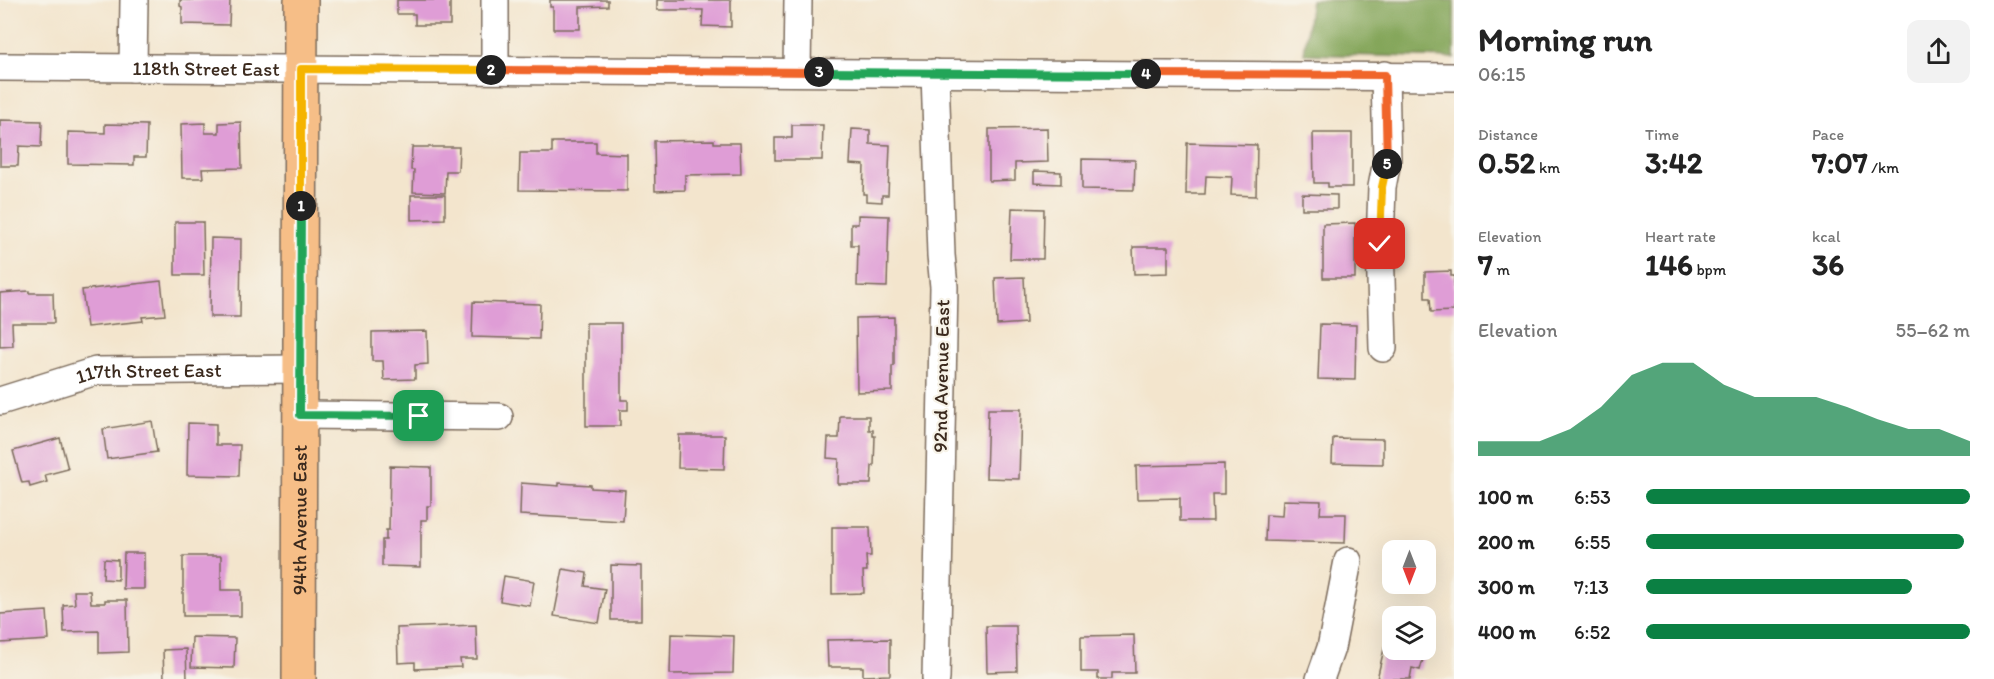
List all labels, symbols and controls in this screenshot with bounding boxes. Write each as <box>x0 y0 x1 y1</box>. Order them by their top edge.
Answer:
text: Morning run <box>1478 20 1653 59</box>
button: share <box>1907 20 1970 83</box>
pin: 2 <box>476 55 506 85</box>
street label: 118th Street East <box>132 56 280 81</box>
pin: 3 <box>804 57 834 87</box>
pin: 4 <box>1131 59 1161 89</box>
text: 2 <box>487 60 495 79</box>
text: 3 <box>815 62 823 81</box>
text: 06:15 <box>1478 62 1526 86</box>
text: 4 <box>1141 64 1151 83</box>
text: Distance <box>1478 125 1538 144</box>
text: Time <box>1645 125 1679 144</box>
text: Pace <box>1812 125 1844 144</box>
text: 0.52 <box>1478 144 1535 181</box>
text: 3:42 <box>1645 144 1703 181</box>
text: 7:07 <box>1812 144 1868 181</box>
pin: 5 <box>1372 149 1402 179</box>
text: 5 <box>1383 154 1391 173</box>
text: km <box>1535 158 1560 177</box>
text: /km <box>1868 158 1899 177</box>
pin: 1 <box>286 191 316 221</box>
text: 1 <box>297 196 305 215</box>
pin <box>1354 218 1405 269</box>
icon: check <box>1363 227 1396 260</box>
text: Elevation <box>1478 227 1542 246</box>
text: Heart rate <box>1645 227 1716 246</box>
text: kcal <box>1812 227 1840 246</box>
text: 7 <box>1478 246 1493 283</box>
text: 146 <box>1645 246 1693 283</box>
text: 36 <box>1812 246 1844 283</box>
text: m <box>1493 260 1510 279</box>
text: bpm <box>1693 260 1726 279</box>
street label: 92nd Avenue East <box>928 299 954 453</box>
text: Elevation <box>1478 318 1557 342</box>
text: 55–62 m <box>1895 318 1970 342</box>
street label: 117th Street East <box>73 358 222 389</box>
pin <box>393 390 444 441</box>
icon: arrive <box>402 399 435 432</box>
street label: 94th Avenue East <box>287 445 312 595</box>
text: 100 m <box>1478 485 1533 509</box>
text: 6:53 <box>1574 485 1611 509</box>
text: 200 m <box>1478 530 1534 554</box>
text: 6:55 <box>1574 530 1610 554</box>
north arrow <box>1382 540 1436 594</box>
map controls <box>1382 540 1436 660</box>
text: 300 m <box>1478 575 1535 599</box>
text: 7:13 <box>1574 575 1609 599</box>
button: layers <box>1382 606 1436 660</box>
text: 400 m <box>1478 620 1536 644</box>
text: 6:52 <box>1574 620 1611 644</box>

